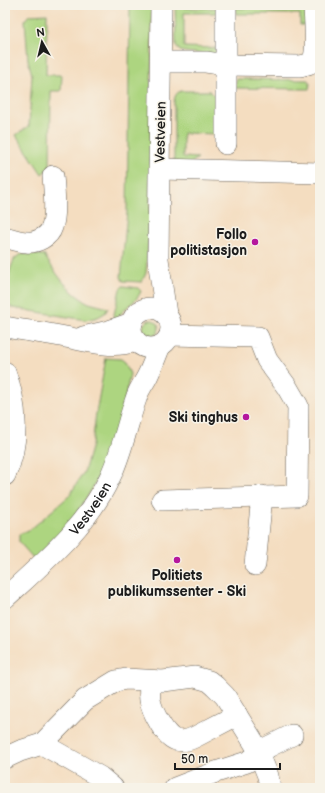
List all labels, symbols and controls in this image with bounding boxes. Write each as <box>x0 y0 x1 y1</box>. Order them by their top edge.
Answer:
north arrow <box>22 22 62 62</box>
text: N <box>36 26 46 40</box>
street label: Vestveien <box>151 101 170 163</box>
place label: Follo politistasjon <box>170 226 247 259</box>
marker: Follo politistasjon <box>250 237 260 247</box>
place label: Ski tinghus <box>169 409 238 426</box>
marker: Ski tinghus <box>241 412 251 422</box>
street label: Vestveien <box>66 479 115 539</box>
marker: Politiets publikumssenter - Ski <box>172 555 182 565</box>
place label: Politiets publikumssenter - Ski <box>108 567 246 600</box>
scale bar <box>175 745 280 771</box>
text: 50 m <box>181 752 208 767</box>

